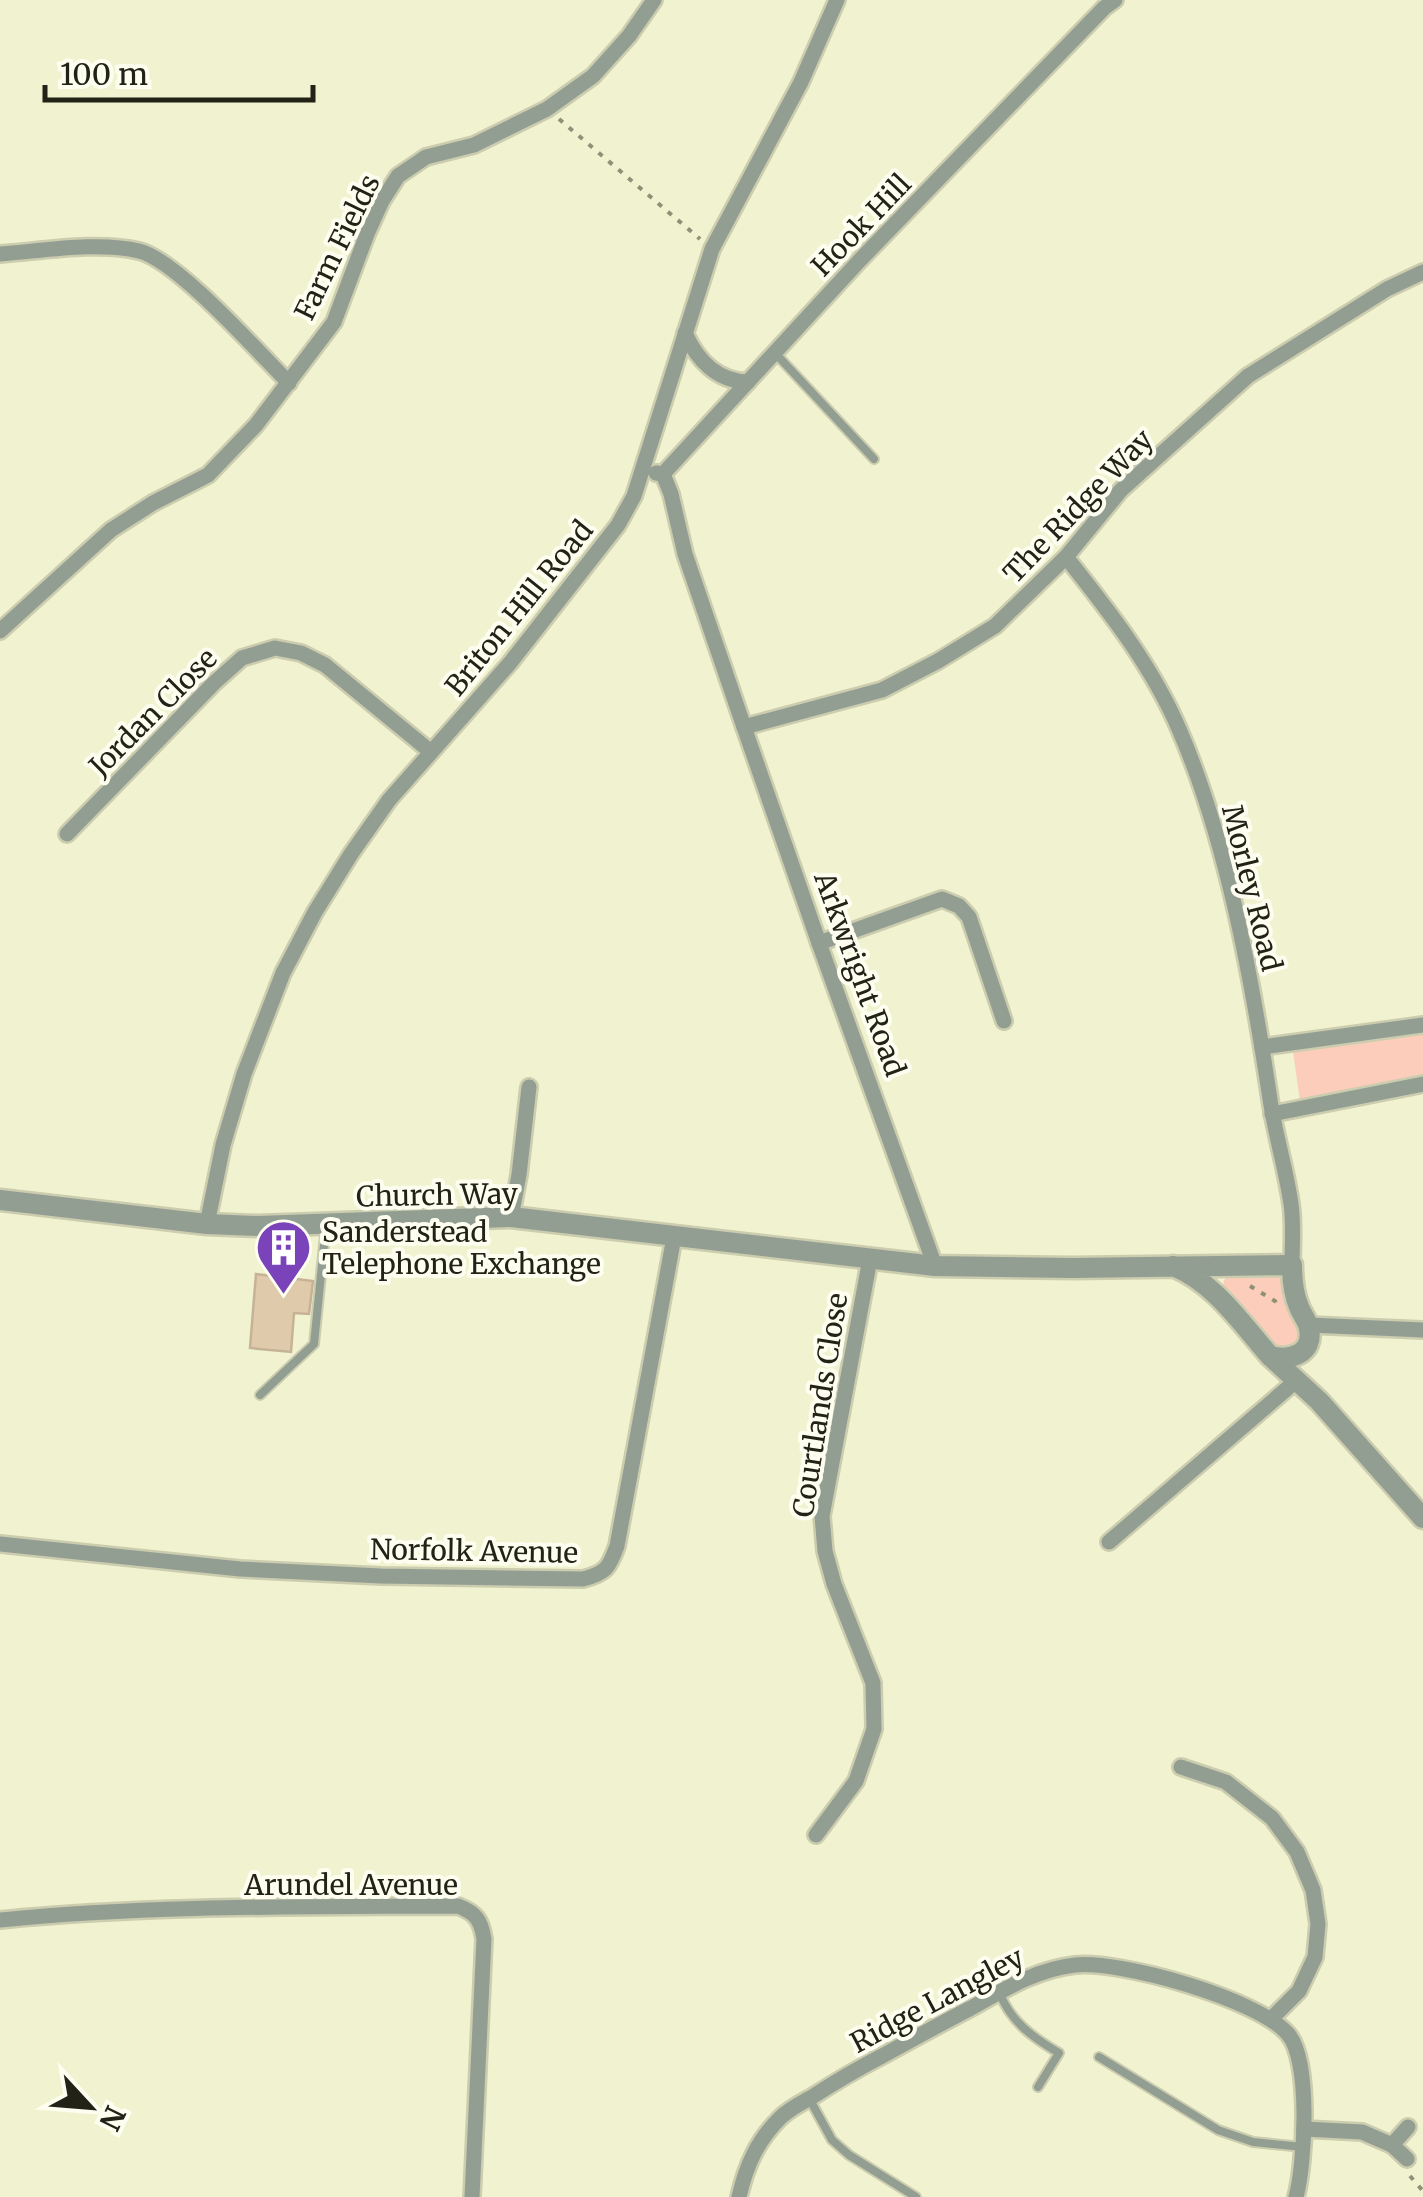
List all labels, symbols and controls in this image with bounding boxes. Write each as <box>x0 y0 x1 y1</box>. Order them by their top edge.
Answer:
scale bar <box>45 40 312 102</box>
text: 100 m <box>60 55 148 93</box>
street label: Hook Hill <box>804 166 919 284</box>
street label: Farm Fields <box>286 168 388 326</box>
street label: The Ridge Way <box>996 421 1161 590</box>
street label: Briton Hill Road <box>437 513 601 703</box>
street label: Jordan Close <box>81 640 225 784</box>
street label: Morley Road <box>1214 801 1290 975</box>
street label: Arkwright Road <box>806 866 914 1081</box>
street label: Church Way <box>356 1176 519 1214</box>
place label: Sanderstead Telephone Exchange <box>322 1214 601 1282</box>
building icon: Sanderstead Telephone Exchange <box>253 1218 313 1297</box>
street label: Courtlands Close <box>785 1290 855 1520</box>
street label: Norfolk Avenue <box>370 1531 578 1571</box>
street label: Arundel Avenue <box>243 1867 458 1903</box>
street label: Ridge Langley <box>844 1939 1030 2061</box>
north arrow <box>40 2057 140 2157</box>
text: N <box>91 2100 133 2136</box>

